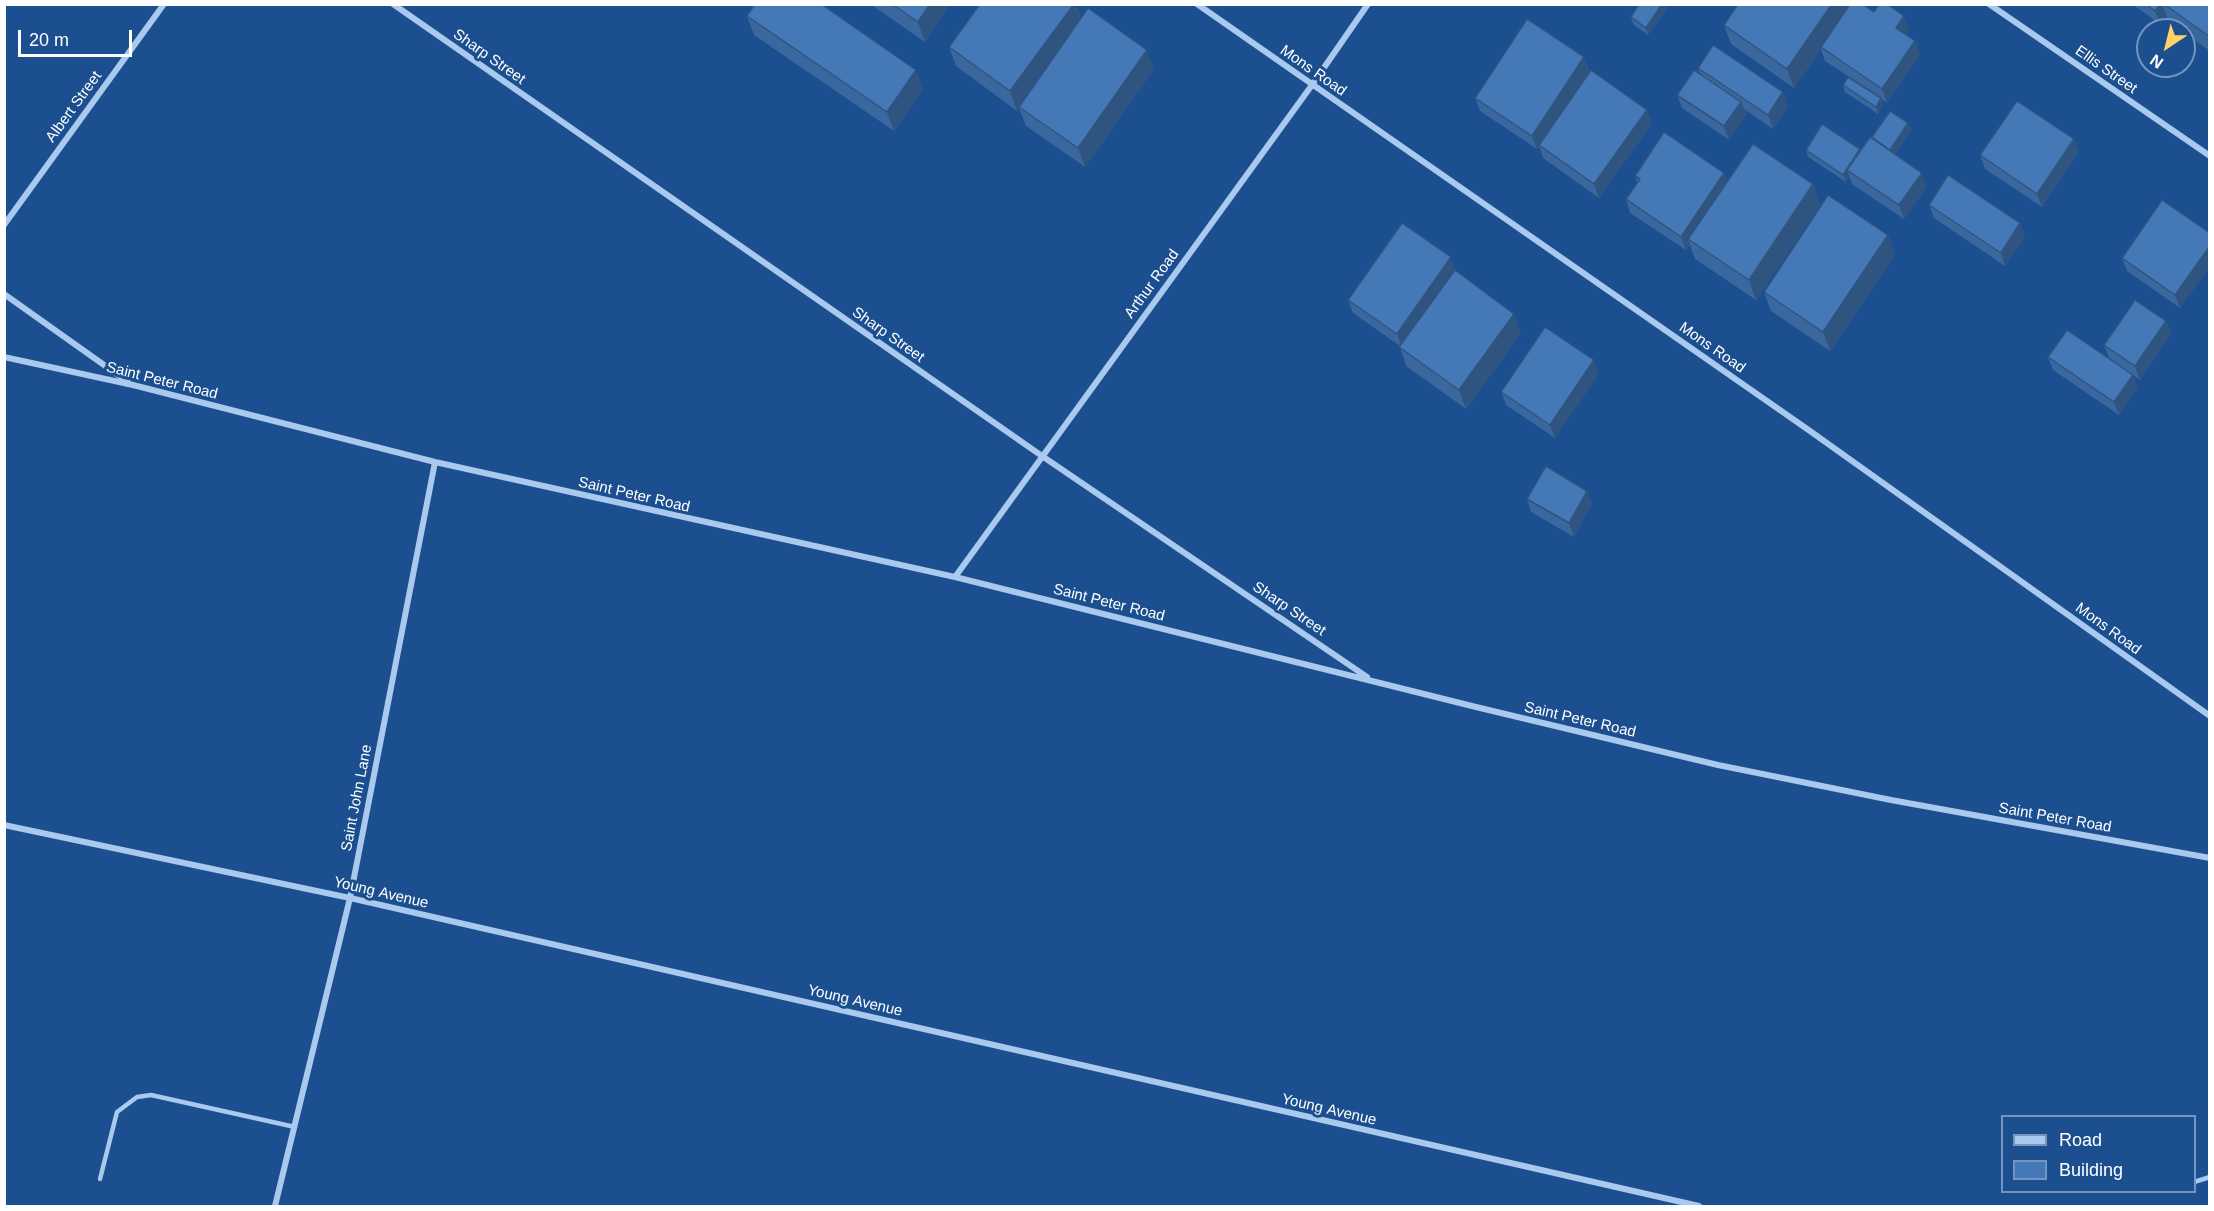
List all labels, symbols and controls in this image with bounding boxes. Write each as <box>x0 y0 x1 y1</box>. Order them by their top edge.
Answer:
scale bar <box>21 18 135 56</box>
north arrow <box>2136 18 2196 78</box>
street label: Sharp Street <box>449 25 529 89</box>
text: 20 m <box>29 30 69 50</box>
street label: Mons Road <box>1276 42 1350 100</box>
street label: Ellis Street <box>2071 42 2141 98</box>
text: N <box>2147 51 2166 72</box>
street label: Albert Street <box>42 68 106 146</box>
street label: Arthur Road <box>1121 246 1183 322</box>
street label: Sharp Street <box>848 303 928 367</box>
street label: Mons Road <box>1675 319 1749 377</box>
street label: Saint Peter Road <box>104 358 220 404</box>
street label: Saint Peter Road <box>576 473 692 517</box>
street label: Sharp Street <box>1249 578 1329 640</box>
street label: Saint Peter Road <box>1051 580 1167 626</box>
street label: Mons Road <box>2072 599 2144 659</box>
street label: Saint Peter Road <box>1522 698 1638 742</box>
street label: Saint John Lane <box>338 743 376 853</box>
street label: Saint Peter Road <box>1997 799 2113 837</box>
street label: Young Avenue <box>332 873 430 913</box>
street label: Young Avenue <box>806 981 904 1021</box>
street label: Young Avenue <box>1280 1090 1378 1130</box>
legend <box>2001 1115 2196 1193</box>
text: Road <box>2059 1130 2102 1150</box>
text: Building <box>2059 1160 2123 1180</box>

